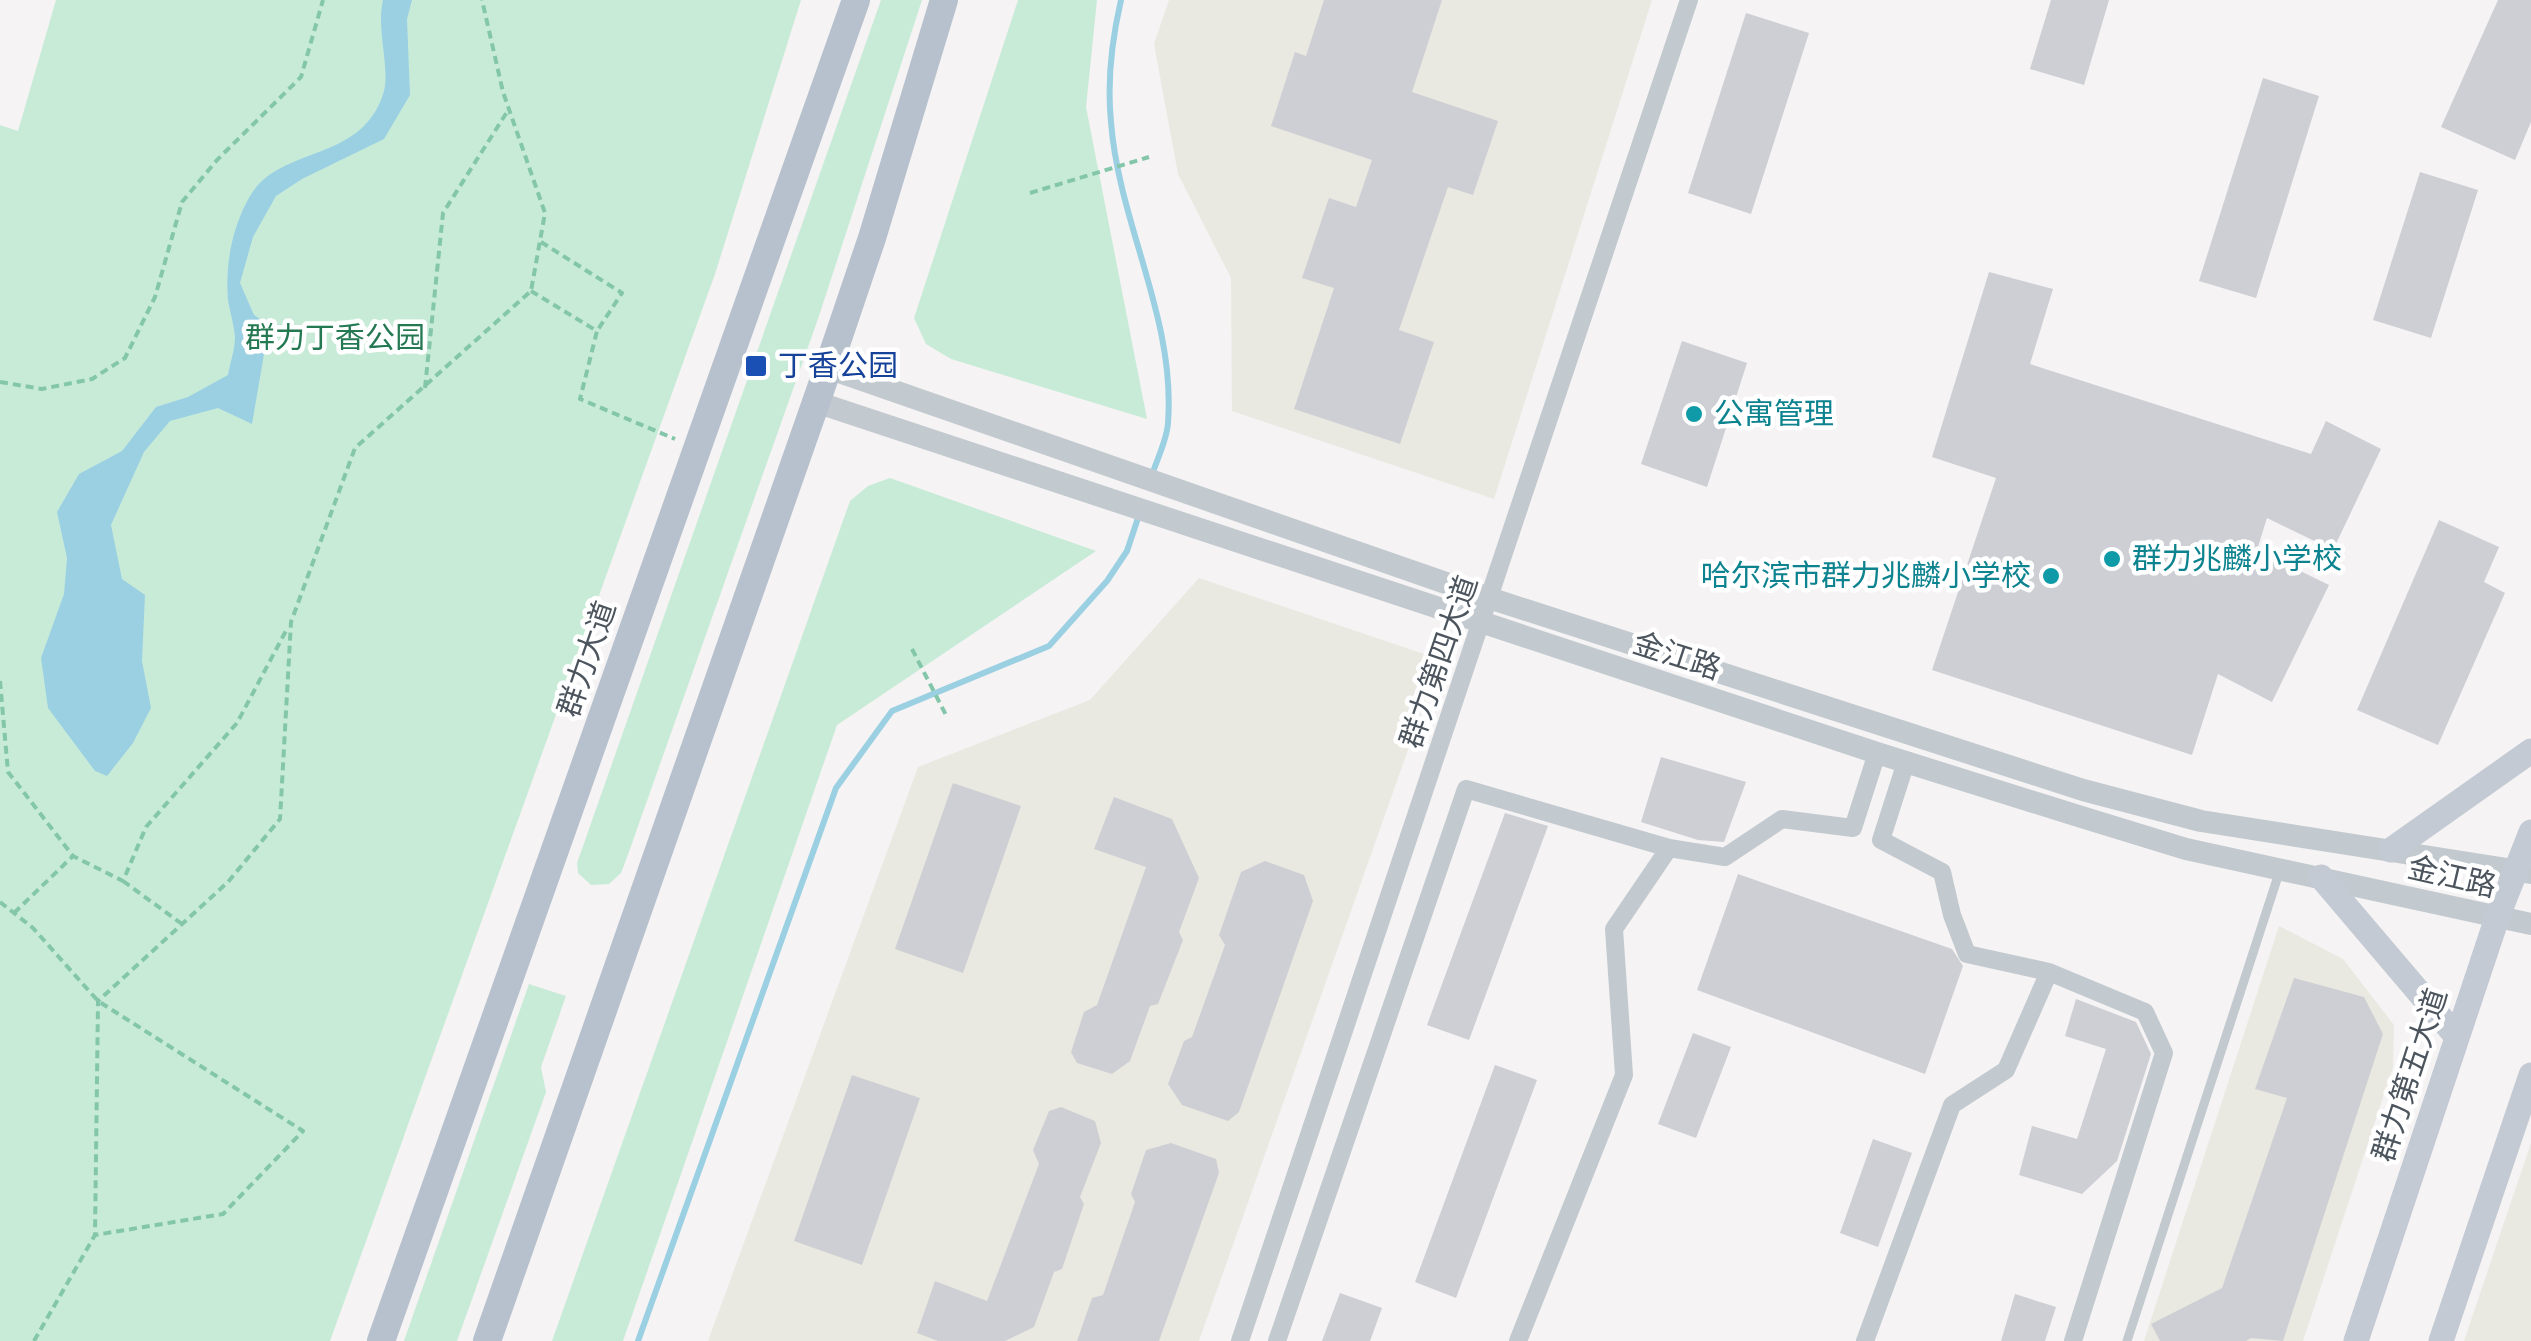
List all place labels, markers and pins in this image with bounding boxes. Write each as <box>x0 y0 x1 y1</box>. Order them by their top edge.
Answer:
place label: 丁香公园 <box>778 348 898 383</box>
marker: 丁香公园 <box>743 353 769 379</box>
place label: 公寓管理 <box>1714 396 1834 431</box>
marker: 公寓管理 <box>1683 403 1705 425</box>
place label: 群力兆麟小学校 <box>2132 541 2342 576</box>
marker: 群力兆麟小学校 <box>2101 548 2123 570</box>
place label: 哈尔滨市群力兆麟小学校 <box>1701 558 2031 593</box>
marker: 哈尔滨市群力兆麟小学校 <box>2040 565 2062 587</box>

